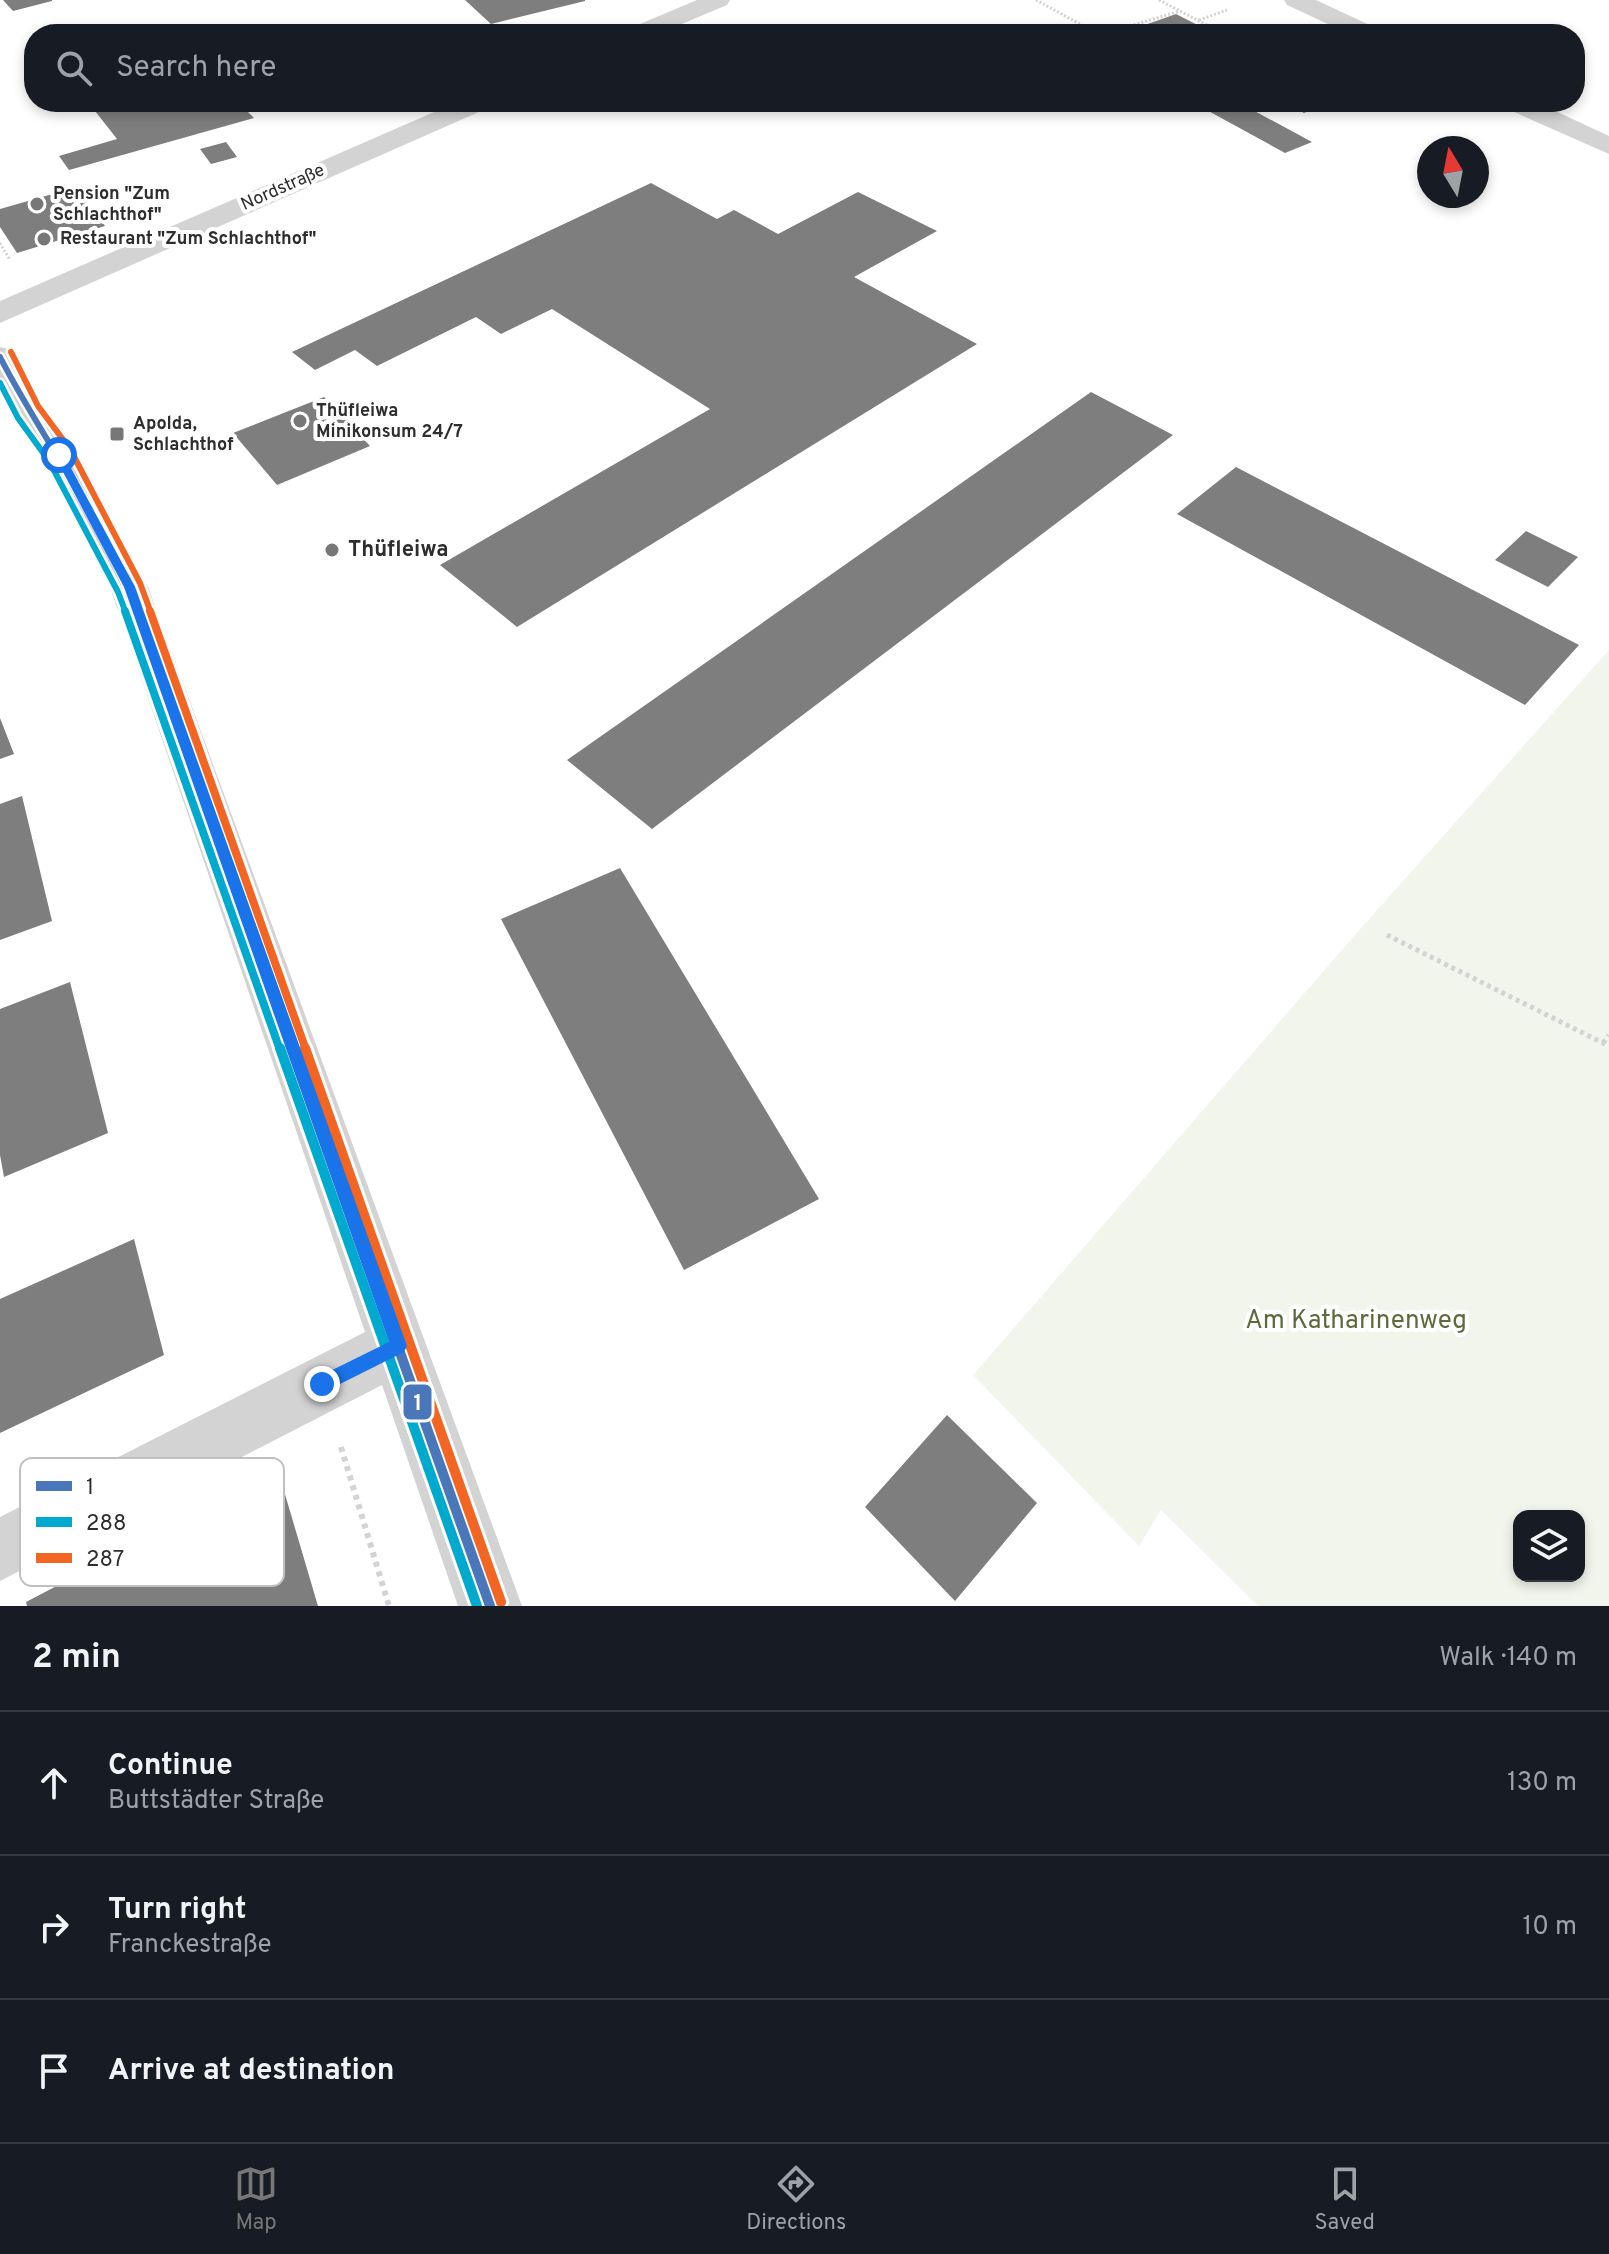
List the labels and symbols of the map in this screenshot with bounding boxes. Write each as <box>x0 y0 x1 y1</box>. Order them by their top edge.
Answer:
north arrow <box>1417 136 1489 208</box>
street label: Nordstraße <box>237 159 329 217</box>
place label: Pension "Zum Schlachthof" <box>53 183 170 227</box>
marker: Pension "Zum Schlachthof" <box>28 195 46 213</box>
place label: Restaurant "Zum Schlachthof" <box>60 228 316 251</box>
marker: Restaurant "Zum Schlachthof" <box>35 230 53 248</box>
place label: Thüfleiwa Minikonsum 24/7 <box>316 400 463 444</box>
marker: Thüfleiwa Minikonsum 24/7 <box>291 412 309 430</box>
place label: Apolda, Schlachthof <box>133 413 234 457</box>
marker: Apolda, Schlachthof <box>108 425 126 443</box>
route start <box>41 437 77 473</box>
place label: Thüfleiwa <box>348 537 449 564</box>
marker: Thüfleiwa <box>323 541 341 559</box>
park label: Am Katharinenweg <box>1245 1305 1467 1338</box>
route end <box>304 1366 340 1402</box>
line badge: 1 <box>402 1383 433 1421</box>
text: 1 <box>414 1391 422 1418</box>
legend <box>20 1458 284 1586</box>
text: 1 <box>86 1475 94 1502</box>
text: 288 <box>86 1511 126 1538</box>
text: 287 <box>86 1547 124 1574</box>

